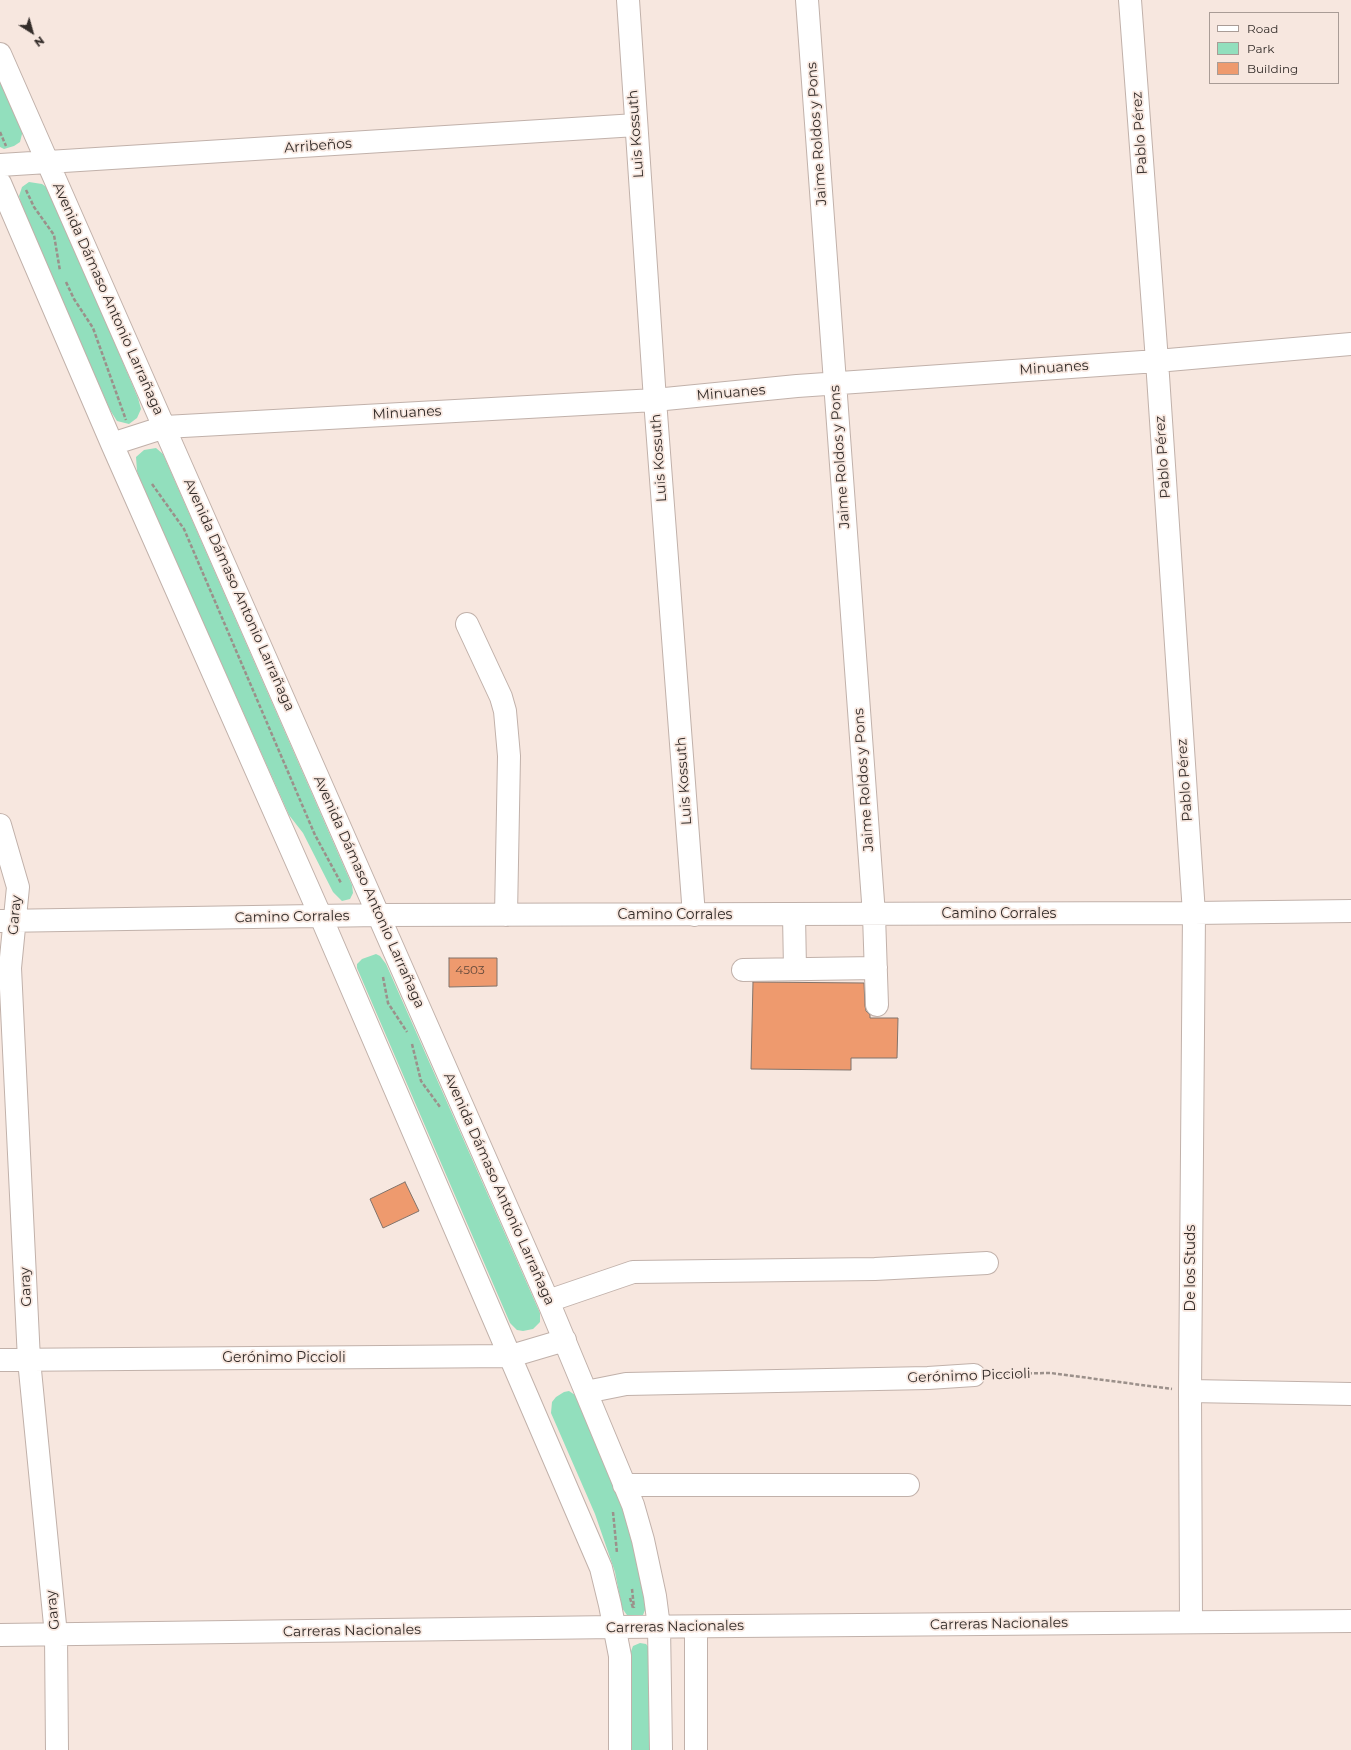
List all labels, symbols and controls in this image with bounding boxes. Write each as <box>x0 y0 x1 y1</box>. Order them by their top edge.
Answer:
north arrow <box>12 12 52 52</box>
legend <box>1209 12 1339 84</box>
text: Road <box>1247 21 1278 36</box>
text: N <box>31 33 47 50</box>
text: Park <box>1247 41 1274 56</box>
text: Building <box>1247 61 1298 76</box>
street label: Jaime Roldos y Pons <box>804 62 830 206</box>
street label: Luis Kossuth <box>625 89 647 179</box>
street label: Pablo Pérez <box>1129 91 1151 175</box>
street label: Arribeños <box>284 135 352 157</box>
street label: Avenida Dámaso Antonio Larrañaga <box>49 180 167 418</box>
street label: Minuanes <box>1019 357 1089 379</box>
street label: Minuanes <box>696 382 766 404</box>
street label: Jaime Roldos y Pons <box>827 385 853 529</box>
street label: Minuanes <box>372 403 442 423</box>
street label: Luis Kossuth <box>648 413 670 503</box>
street label: Pablo Pérez <box>1152 415 1174 499</box>
street label: Avenida Dámaso Antonio Larrañaga <box>180 476 298 714</box>
street label: Jaime Roldos y Pons <box>851 708 877 852</box>
street label: Luis Kossuth <box>673 736 695 826</box>
street label: Pablo Pérez <box>1174 738 1196 822</box>
street label: Avenida Dámaso Antonio Larrañaga <box>310 773 428 1011</box>
street label: Garay <box>5 894 25 936</box>
street label: Camino Corrales <box>942 906 1056 922</box>
street label: Camino Corrales <box>618 907 732 923</box>
street label: Camino Corrales <box>234 908 350 926</box>
house number: 4503 <box>455 963 485 977</box>
street label: Avenida Dámaso Antonio Larrañaga <box>440 1070 558 1308</box>
street label: De los Studs <box>1183 1225 1199 1311</box>
street label: Garay <box>17 1267 35 1307</box>
street label: Gerónimo Piccioli <box>222 1350 346 1366</box>
street label: Gerónimo Piccioli <box>907 1365 1031 1387</box>
street label: Garay <box>43 1589 63 1631</box>
street label: Carreras Nacionales <box>930 1614 1068 1634</box>
street label: Carreras Nacionales <box>606 1617 744 1637</box>
street label: Carreras Nacionales <box>283 1621 421 1641</box>

